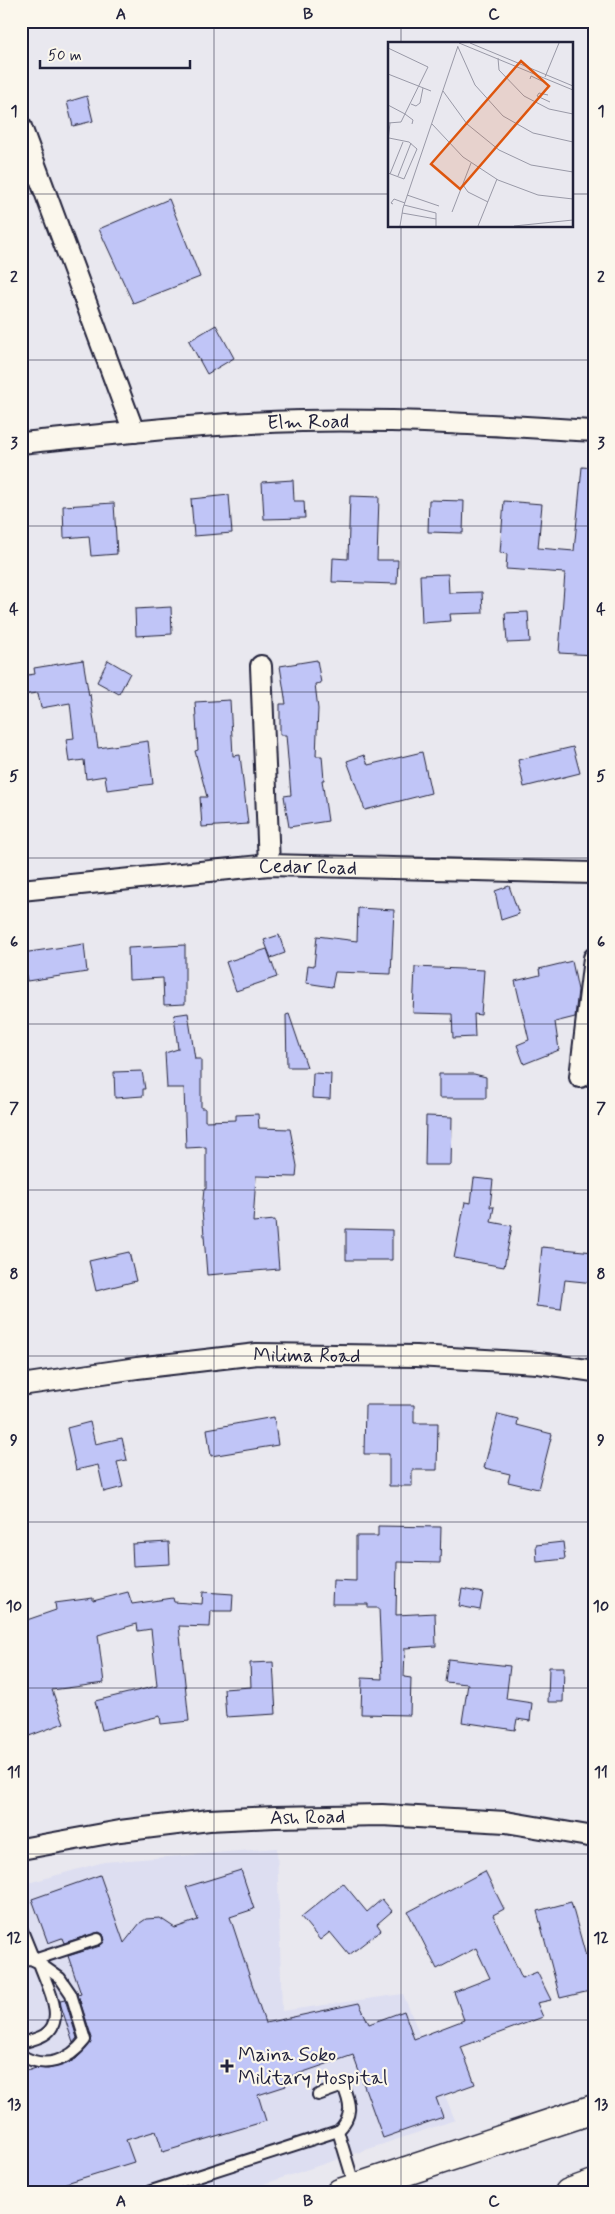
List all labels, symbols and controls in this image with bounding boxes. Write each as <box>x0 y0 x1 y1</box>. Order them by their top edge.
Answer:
text: A <box>116 4 126 25</box>
text: B <box>303 4 313 25</box>
text: C <box>488 4 500 25</box>
scale bar <box>40 38 190 70</box>
inset map <box>388 42 572 228</box>
text: 50 m <box>48 46 82 66</box>
text: 1 <box>10 101 18 122</box>
text: 1 <box>597 101 605 122</box>
text: 2 <box>10 267 18 288</box>
text: 2 <box>597 267 605 288</box>
street label: Elm Road <box>266 409 349 437</box>
text: 3 <box>10 433 18 454</box>
text: 3 <box>597 433 605 454</box>
text: 4 <box>9 599 19 620</box>
text: 4 <box>596 599 606 620</box>
text: 5 <box>9 766 19 787</box>
text: 5 <box>596 766 606 787</box>
street label: Cedar Road <box>257 853 357 882</box>
text: 6 <box>10 932 18 953</box>
text: 6 <box>597 932 605 953</box>
text: 7 <box>9 1098 19 1119</box>
text: 7 <box>596 1098 606 1119</box>
text: 8 <box>9 1264 19 1285</box>
text: 8 <box>596 1264 606 1285</box>
street label: Milima Road <box>253 1342 361 1370</box>
text: 9 <box>10 1430 18 1451</box>
text: 9 <box>597 1430 605 1451</box>
text: 10 <box>6 1596 22 1617</box>
text: 10 <box>593 1596 609 1617</box>
text: 11 <box>7 1762 21 1783</box>
text: 11 <box>594 1762 608 1783</box>
street label: Ash Road <box>270 1804 346 1832</box>
text: 12 <box>6 1928 22 1949</box>
text: 12 <box>593 1928 609 1949</box>
place label: Maina Soko Military Hospital <box>238 2042 388 2092</box>
marker: Maina Soko Military Hospital <box>220 2059 234 2073</box>
text: 13 <box>7 2094 21 2115</box>
text: 13 <box>594 2094 608 2115</box>
text: A <box>116 2191 126 2212</box>
text: B <box>303 2191 313 2212</box>
text: C <box>488 2191 500 2212</box>

